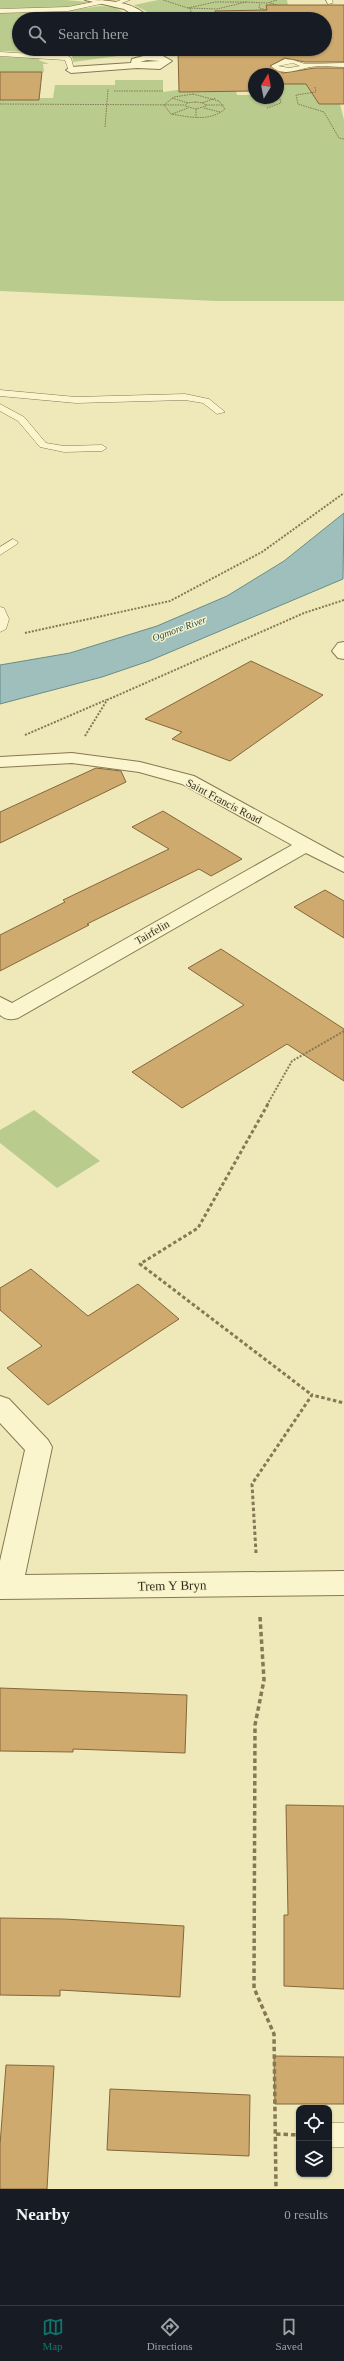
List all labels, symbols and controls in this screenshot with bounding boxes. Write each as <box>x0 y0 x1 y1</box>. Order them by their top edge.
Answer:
search box <box>12 12 332 56</box>
icon: search <box>26 23 48 45</box>
text: Search here <box>58 26 128 42</box>
north arrow <box>248 68 284 104</box>
water label: Ogmore River <box>151 614 208 643</box>
street label: Saint Francis Road <box>184 776 264 826</box>
street label: Tairfelin <box>133 917 172 947</box>
street label: Trem Y Bryn <box>138 1577 207 1594</box>
map controls <box>296 2105 332 2177</box>
button: locate <box>296 2105 332 2141</box>
button: layers <box>296 2141 332 2177</box>
text: Nearby <box>16 2205 70 2224</box>
text: 0 results <box>284 2207 328 2222</box>
tab: Map <box>42 2316 64 2352</box>
tab: Directions <box>147 2316 192 2352</box>
tab: Saved <box>276 2316 302 2352</box>

